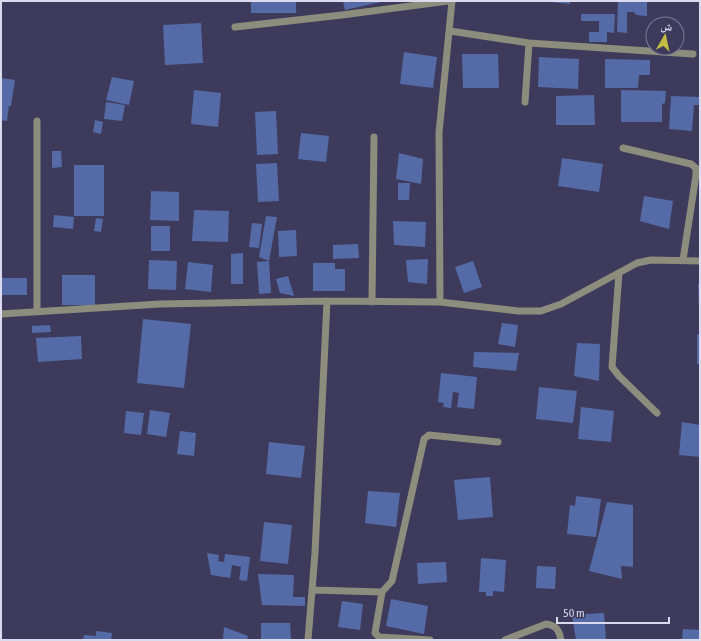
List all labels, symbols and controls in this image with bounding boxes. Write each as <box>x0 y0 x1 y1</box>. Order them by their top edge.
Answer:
north arrow <box>645 16 685 56</box>
text: ش <box>660 19 674 35</box>
scale bar <box>557 599 669 625</box>
text: 50 m <box>563 606 585 620</box>

